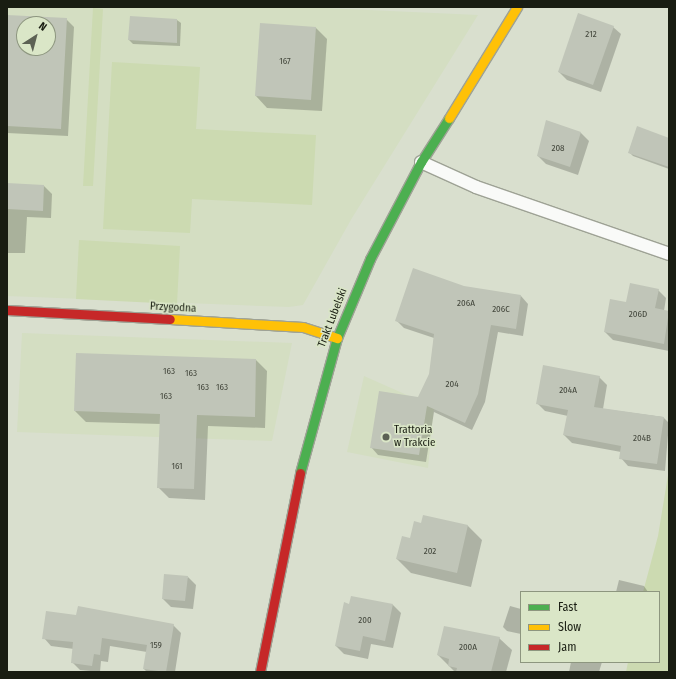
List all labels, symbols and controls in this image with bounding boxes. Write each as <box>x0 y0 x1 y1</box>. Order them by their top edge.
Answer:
north arrow <box>16 16 56 56</box>
text: N <box>36 19 49 34</box>
house number: 212 <box>585 29 597 39</box>
house number: 167 <box>279 56 291 66</box>
house number: 208 <box>551 143 565 153</box>
street label: Trakt Lubelski <box>316 287 350 349</box>
house number: 206A <box>457 298 475 308</box>
street label: Przygodna <box>150 300 196 316</box>
house number: 206C <box>492 304 510 314</box>
house number: 206D <box>629 309 647 319</box>
house number: 163 <box>163 366 175 376</box>
house number: 163 <box>185 368 197 378</box>
house number: 204 <box>445 379 459 389</box>
house number: 163 <box>197 382 209 392</box>
house number: 163 <box>216 382 228 392</box>
house number: 204A <box>559 385 577 395</box>
house number: 163 <box>160 391 172 401</box>
place label: Trattoria w Trakcie <box>394 424 435 450</box>
marker: Trattoria w Trakcie <box>381 432 391 442</box>
house number: 204B <box>633 433 651 443</box>
house number: 161 <box>171 461 183 471</box>
house number: 202 <box>424 546 436 556</box>
legend <box>520 591 660 663</box>
text: Fast <box>558 600 577 614</box>
house number: 200 <box>358 615 372 625</box>
text: Slow <box>558 620 581 634</box>
house number: 159 <box>150 640 162 650</box>
text: Jam <box>558 640 576 654</box>
house number: 200A <box>459 642 477 652</box>

